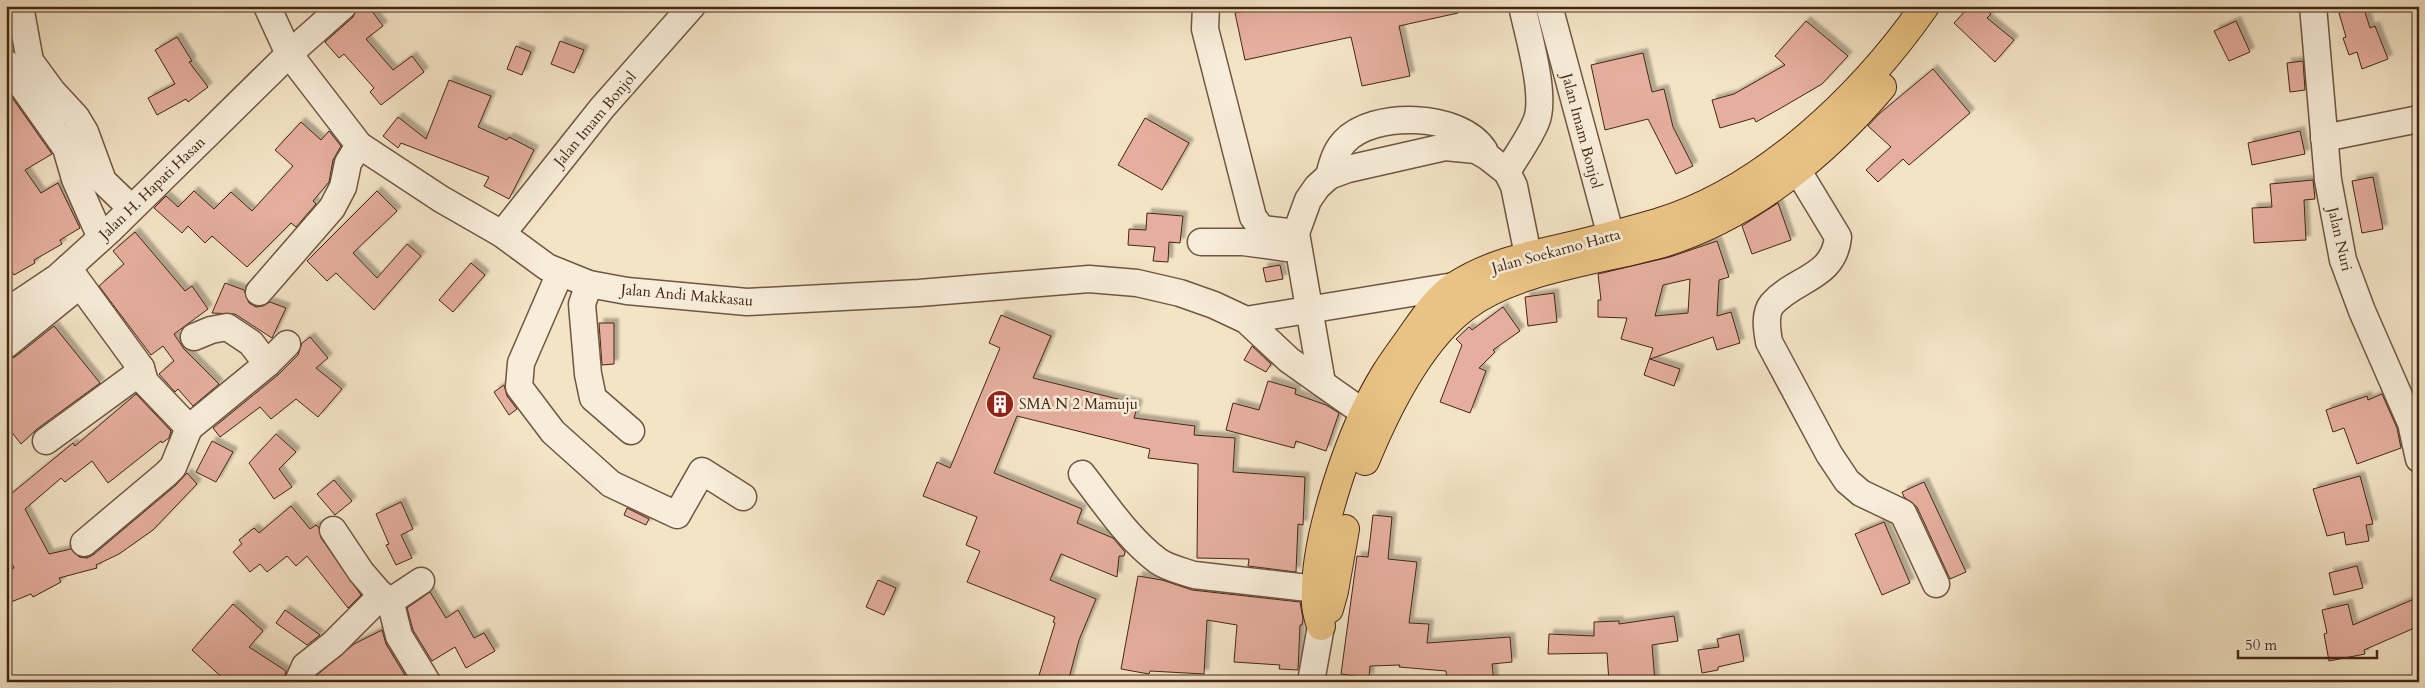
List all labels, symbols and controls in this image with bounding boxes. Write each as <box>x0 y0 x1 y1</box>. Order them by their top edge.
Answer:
street label: Jalan Imam Bonjol <box>548 67 641 172</box>
street label: Jalan Imam Bonjol <box>1557 69 1607 191</box>
street label: Jalan H. Hapati Hasan <box>93 132 210 245</box>
street label: Jalan Nuri <box>2322 203 2357 273</box>
street label: Jalan Soekarno Hatta <box>1488 224 1623 278</box>
street label: Jalan Andi Makkasau <box>618 279 754 311</box>
building icon: SMA N 2 Mamuju <box>985 389 1015 419</box>
place label: SMA N 2 Mamuju <box>1019 394 1138 414</box>
scale bar <box>2238 628 2376 660</box>
text: 50 m <box>2245 635 2277 655</box>

